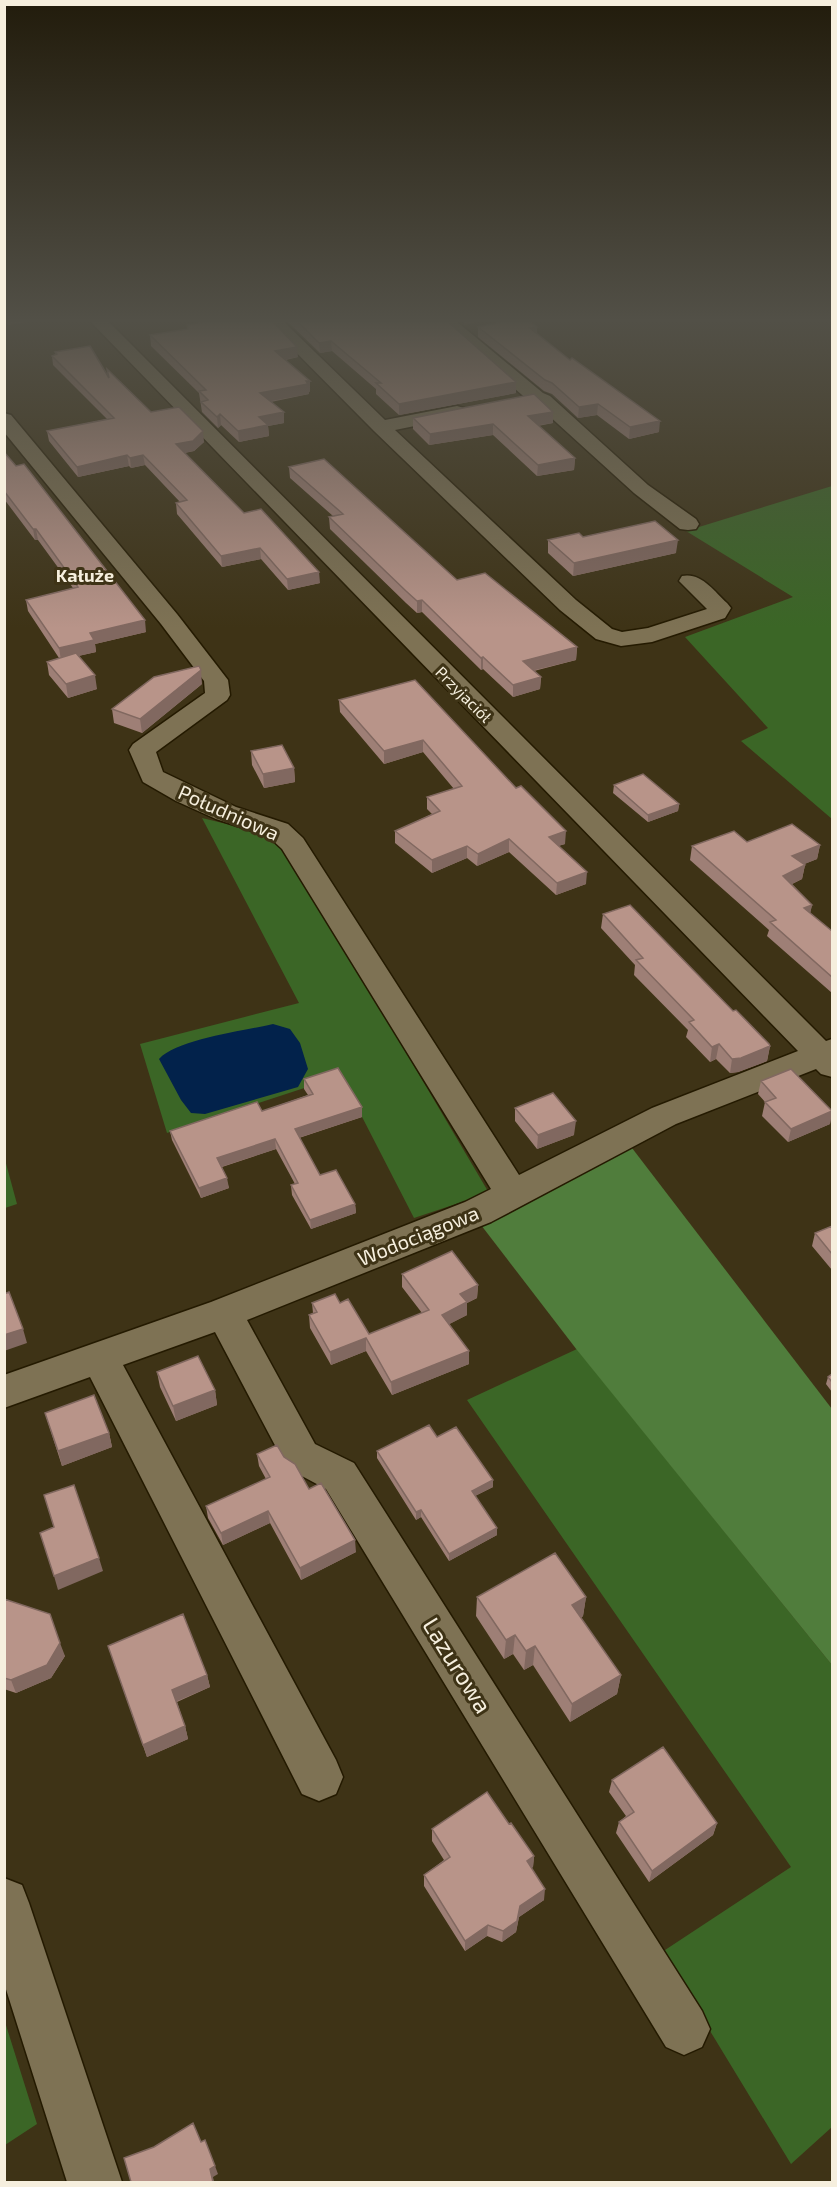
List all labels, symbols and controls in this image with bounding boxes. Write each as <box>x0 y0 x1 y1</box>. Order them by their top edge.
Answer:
district label: Kałuże <box>56 564 114 586</box>
street label: Przyjaciół <box>431 662 496 727</box>
street label: Południowa <box>175 779 283 845</box>
street label: Wodociągowa <box>354 1200 482 1270</box>
street label: Lazurowa <box>417 1612 499 1718</box>

